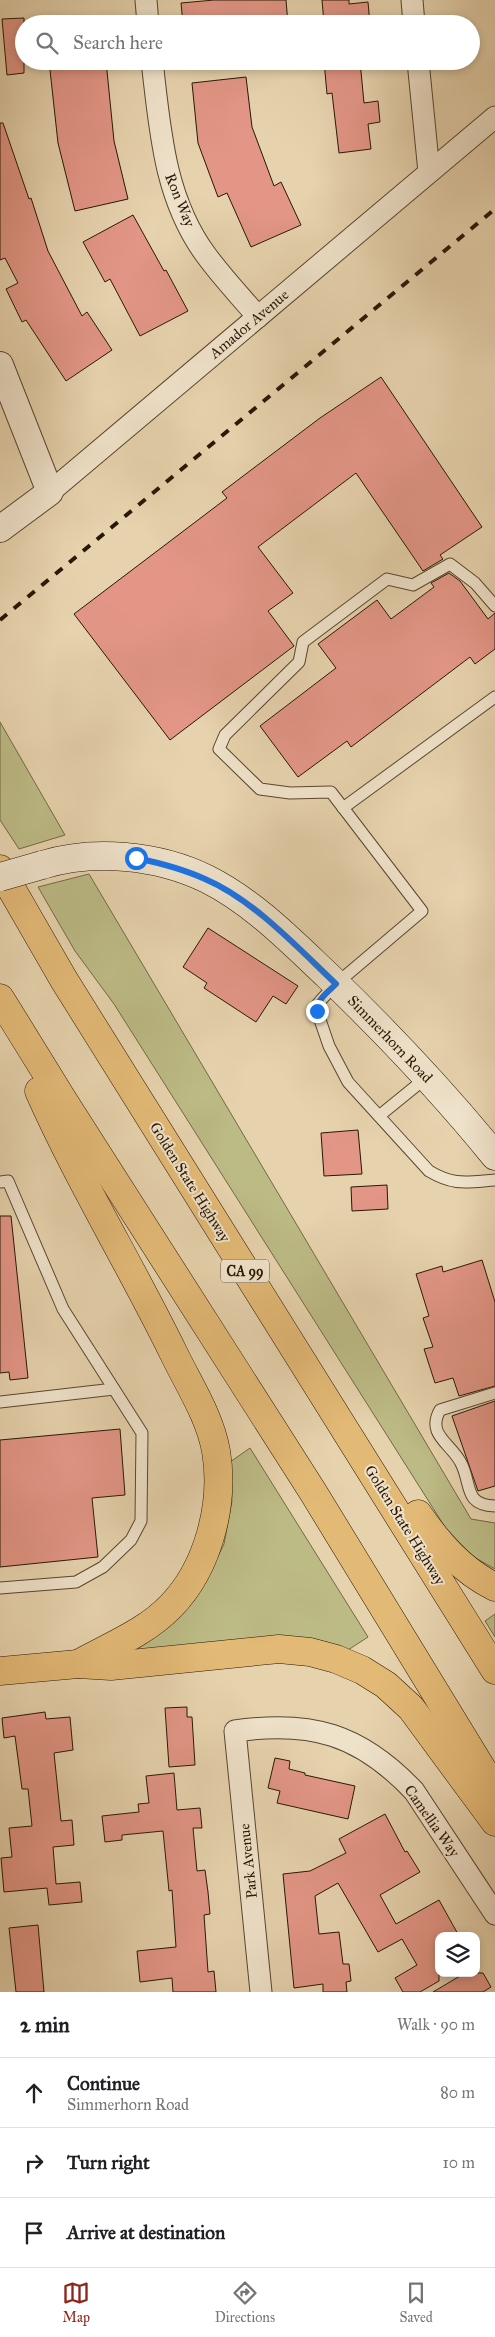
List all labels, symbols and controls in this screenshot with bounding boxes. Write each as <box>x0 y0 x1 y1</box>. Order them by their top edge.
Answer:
search box <box>15 15 480 70</box>
icon: search <box>33 29 61 57</box>
text: Search here <box>73 31 163 54</box>
street label: Ron Way <box>161 171 199 230</box>
street label: Amador Avenue <box>205 286 292 363</box>
route start <box>125 847 148 870</box>
street label: Simmerhorn Road <box>344 992 437 1087</box>
route end <box>306 1000 329 1023</box>
street label: Golden State Highway <box>146 1119 235 1246</box>
road number: CA 99 <box>221 1260 269 1282</box>
street label: Golden State Highway <box>361 1462 450 1589</box>
street label: Camellia Way <box>401 1781 464 1861</box>
street label: Park Avenue <box>235 1823 261 1899</box>
map controls <box>435 1932 480 1977</box>
button: layers <box>435 1932 480 1977</box>
text: 2 min <box>20 2012 70 2038</box>
text: Walk · 90 m <box>397 2015 475 2034</box>
text: Continue <box>67 2072 140 2095</box>
icon: ahead <box>20 2079 48 2107</box>
text: 80 m <box>440 2083 475 2102</box>
text: Simmerhorn Road <box>67 2095 189 2114</box>
icon: right <box>20 2149 48 2177</box>
text: Turn right <box>67 2151 150 2174</box>
text: 10 m <box>443 2153 475 2172</box>
icon: arrive <box>20 2219 48 2247</box>
text: Arrive at destination <box>67 2221 225 2244</box>
tab: Map <box>62 2279 90 2326</box>
tab: Directions <box>215 2279 275 2326</box>
tab: Saved <box>400 2279 433 2326</box>

